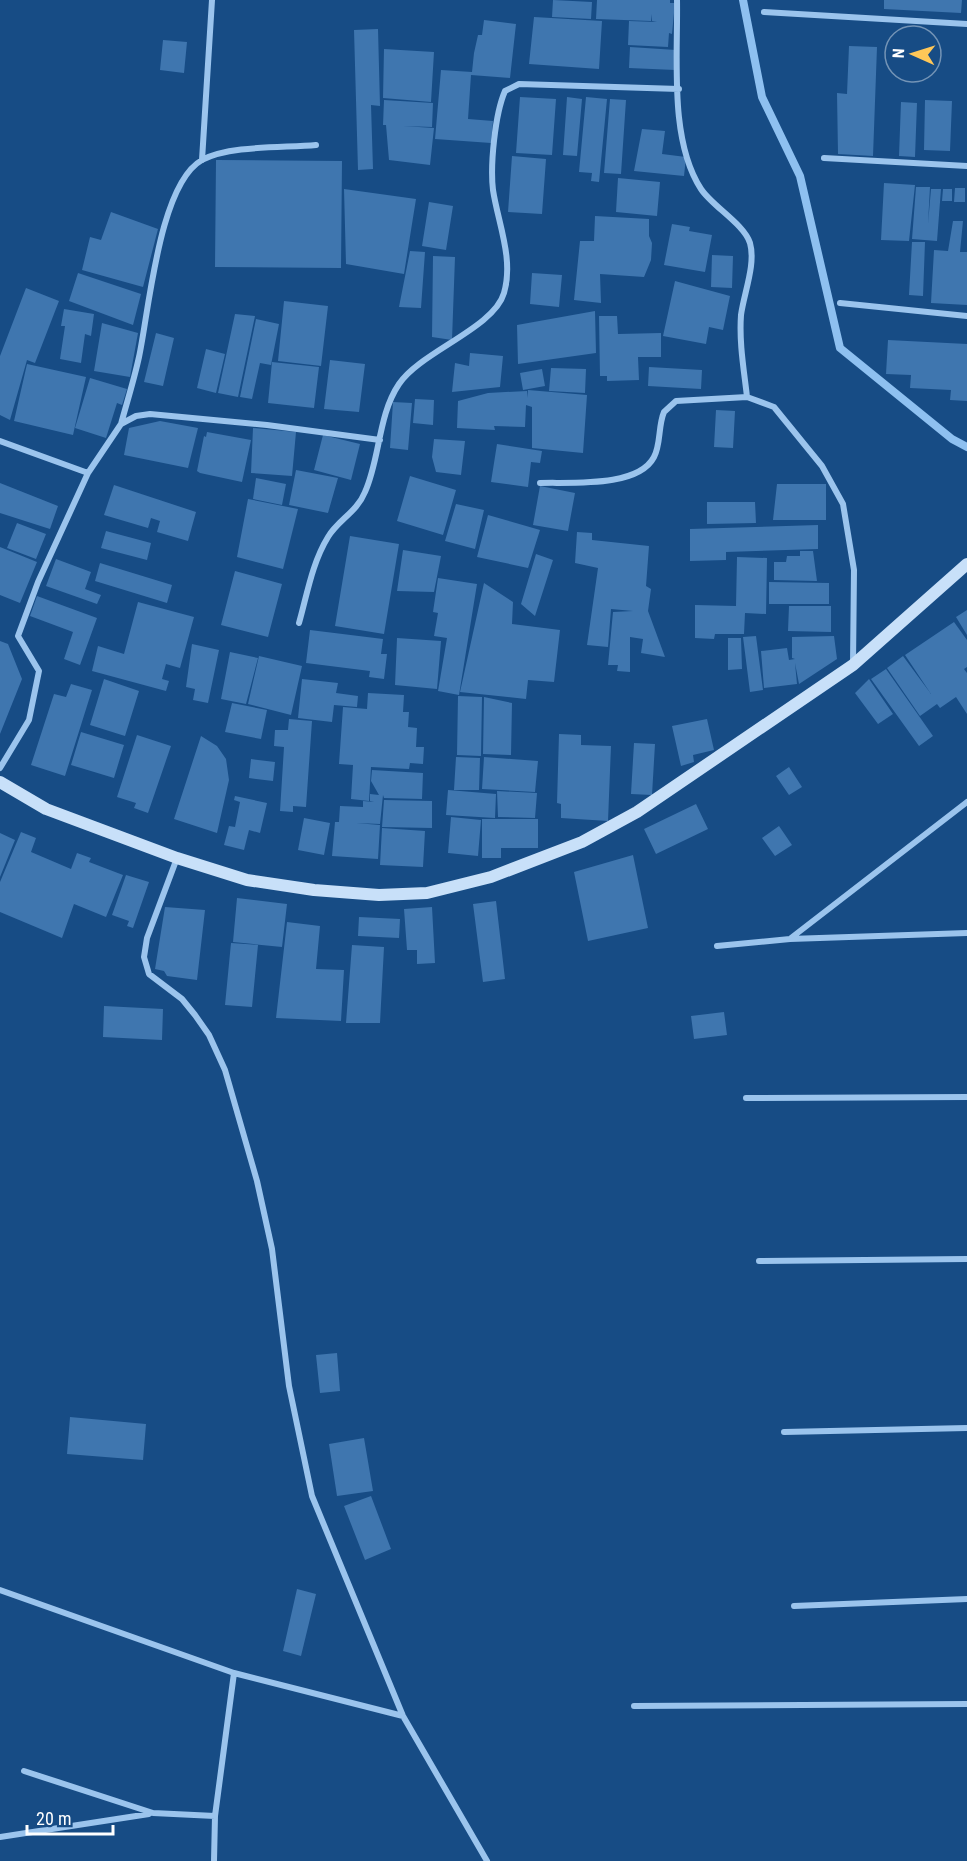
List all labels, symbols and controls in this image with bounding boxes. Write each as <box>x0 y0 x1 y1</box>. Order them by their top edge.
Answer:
north arrow <box>883 24 943 84</box>
text: N <box>889 48 908 59</box>
scale bar <box>27 1798 112 1836</box>
text: 20 m <box>36 1808 71 1829</box>

